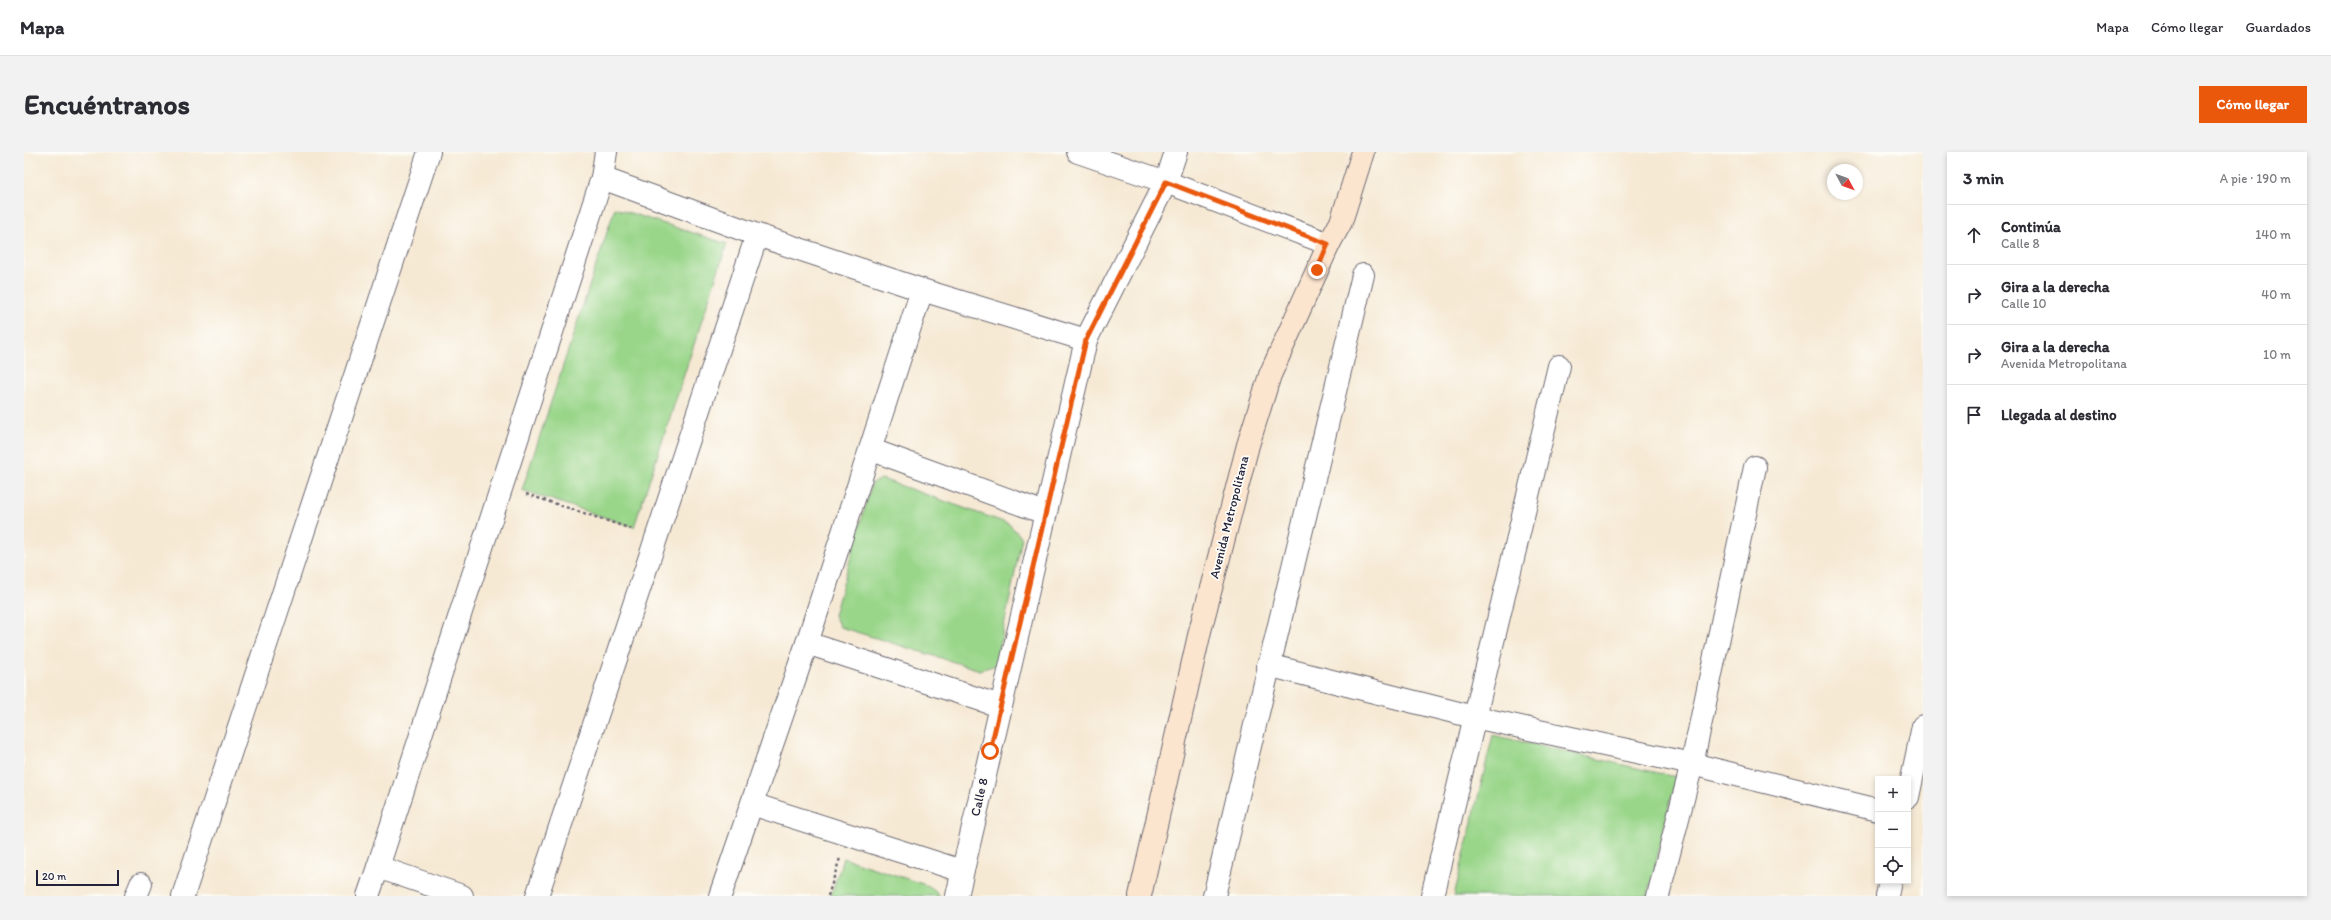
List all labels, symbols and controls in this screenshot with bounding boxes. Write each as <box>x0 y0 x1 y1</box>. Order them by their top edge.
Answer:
text: Mapa <box>20 16 64 39</box>
text: Mapa <box>2096 19 2129 36</box>
text: Cómo llegar <box>2151 19 2223 36</box>
text: Guardados <box>2245 19 2311 36</box>
button: Cómo llegar <box>2199 86 2307 123</box>
text: Encuéntranos <box>24 87 190 121</box>
north arrow <box>1827 164 1863 200</box>
text: 3 min <box>1963 168 2004 188</box>
text: A pie · 190 m <box>2220 171 2291 186</box>
text: Continúa <box>2001 218 2061 236</box>
icon: ahead <box>1963 224 1985 246</box>
text: 140 m <box>2255 227 2291 242</box>
text: Calle 8 <box>2001 236 2040 251</box>
route end <box>1308 261 1326 279</box>
text: Gira a la derecha <box>2001 278 2110 296</box>
icon: right <box>1963 284 1985 306</box>
text: 40 m <box>2261 287 2291 302</box>
text: Calle 10 <box>2001 296 2047 311</box>
text: Gira a la derecha <box>2001 338 2110 356</box>
icon: right <box>1963 344 1985 366</box>
text: 10 m <box>2263 347 2291 362</box>
text: Avenida Metropolitana <box>2001 356 2127 371</box>
icon: arrive <box>1963 404 1985 426</box>
text: Llegada al destino <box>2001 406 2117 424</box>
street label: Avenida Metropolitana <box>1206 454 1252 580</box>
route start <box>981 742 999 760</box>
street label: Calle 8 <box>967 776 991 818</box>
map controls <box>1875 776 1911 884</box>
button: + <box>1875 776 1911 812</box>
button: − <box>1875 812 1911 848</box>
button: locate <box>1875 848 1911 884</box>
scale bar <box>36 868 119 887</box>
text: 20 m <box>42 870 66 883</box>

